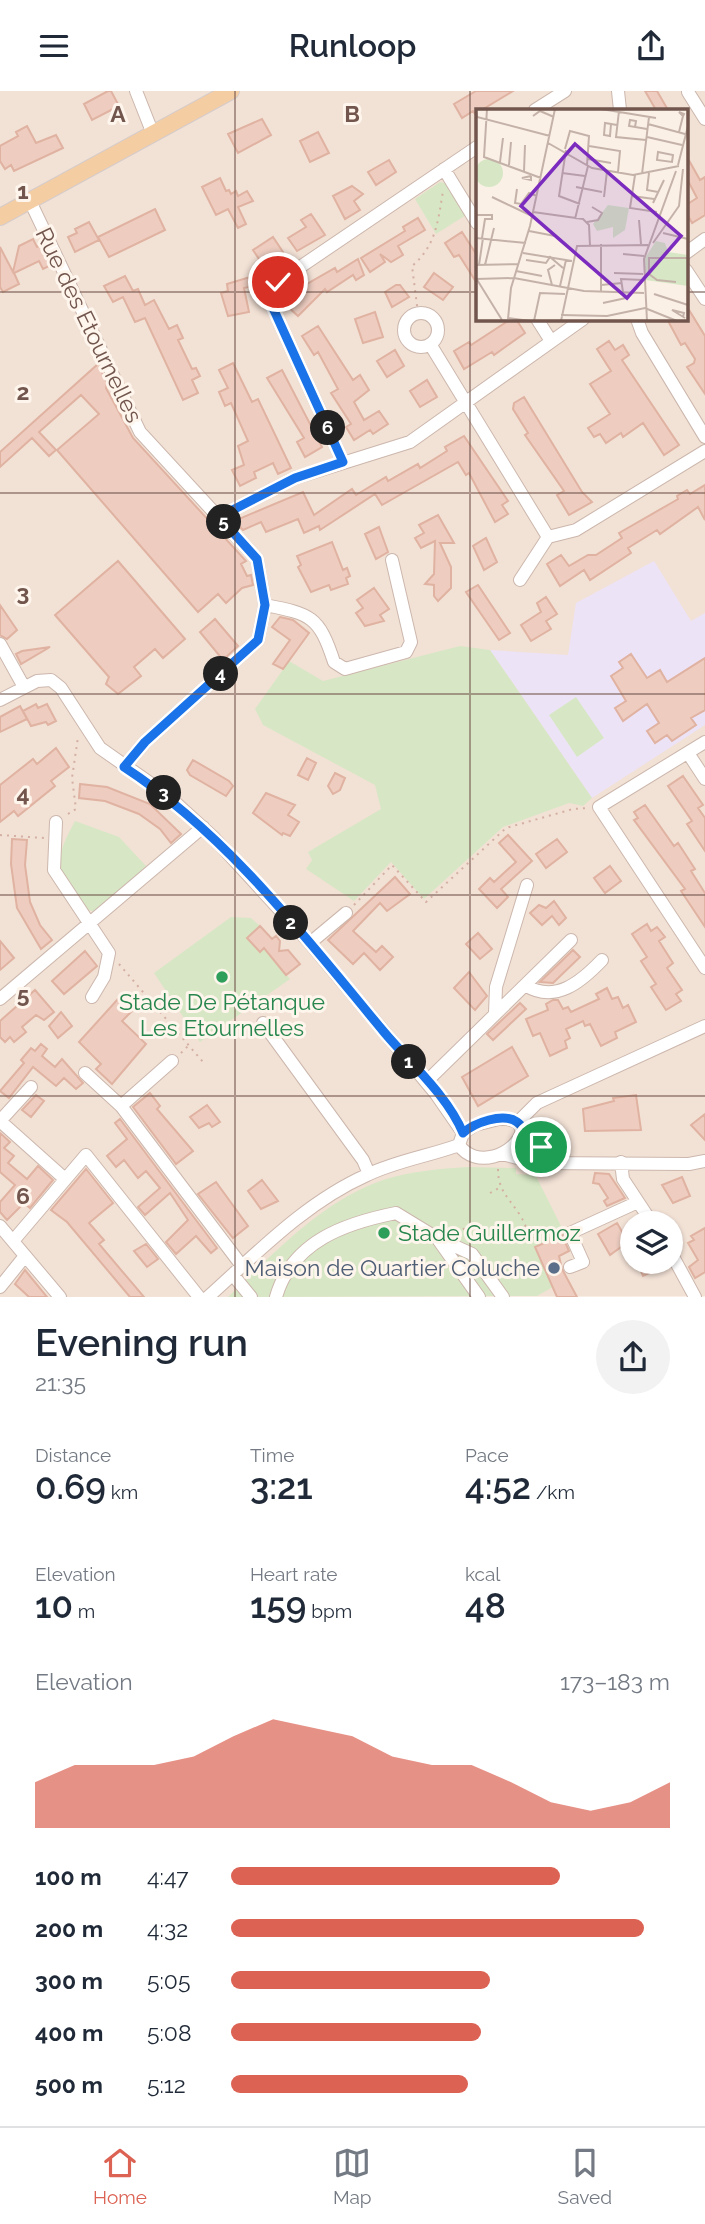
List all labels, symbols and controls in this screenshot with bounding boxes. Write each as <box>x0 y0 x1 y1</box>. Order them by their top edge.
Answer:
icon: menu <box>35 27 73 65</box>
text: Runloop <box>289 27 416 64</box>
icon: share <box>632 27 670 65</box>
text: A <box>110 100 126 127</box>
text: B <box>344 100 360 127</box>
inset map <box>476 109 688 320</box>
text: 1 <box>17 177 29 204</box>
street label: Rue des Etournelles <box>31 223 148 427</box>
pin <box>248 252 308 312</box>
icon: check <box>259 263 297 301</box>
text: 2 <box>17 378 29 405</box>
pin: 6 <box>310 411 346 445</box>
text: 6 <box>322 416 333 438</box>
pin: 5 <box>206 505 242 539</box>
text: 5 <box>218 510 229 532</box>
text: 3 <box>17 579 29 606</box>
pin: 4 <box>204 657 238 691</box>
text: 4 <box>215 662 226 684</box>
pin: 3 <box>146 775 182 811</box>
text: 4 <box>16 780 30 807</box>
text: 3 <box>158 781 169 803</box>
pin: 2 <box>274 905 308 941</box>
text: 2 <box>285 911 296 933</box>
marker: Stade De Pétanque Les Etournelles <box>214 969 230 985</box>
text: 5 <box>17 981 30 1008</box>
place label: Stade De Pétanque Les Etournelles <box>119 988 325 1041</box>
pin: 1 <box>392 1045 426 1079</box>
text: 1 <box>404 1050 413 1072</box>
pin <box>511 1117 571 1177</box>
icon: arrive <box>522 1128 560 1166</box>
text: 6 <box>16 1182 30 1209</box>
map controls <box>620 1211 683 1274</box>
button: layers <box>620 1211 683 1274</box>
place label: Stade Guillermoz <box>398 1219 581 1246</box>
marker: Stade Guillermoz <box>376 1225 392 1241</box>
place label: Maison de Quartier Coluche <box>245 1254 540 1281</box>
marker: Maison de Quartier Coluche <box>546 1260 562 1276</box>
text: Evening run <box>35 1320 248 1365</box>
button: share <box>596 1320 670 1394</box>
text: 21:35 <box>35 1369 86 1396</box>
text: Distance <box>35 1444 111 1466</box>
text: Time <box>250 1444 294 1466</box>
text: Pace <box>465 1444 509 1466</box>
text: 0.69 <box>35 1466 106 1507</box>
text: 3:21 <box>250 1466 313 1507</box>
text: 4:52 <box>465 1466 531 1507</box>
text: km <box>106 1481 138 1503</box>
text: /km <box>531 1481 575 1503</box>
text: Elevation <box>35 1563 116 1585</box>
text: Heart rate <box>250 1563 338 1585</box>
text: kcal <box>465 1563 501 1585</box>
text: 10 <box>35 1585 73 1626</box>
text: 159 <box>250 1585 306 1626</box>
text: 48 <box>465 1585 506 1626</box>
text: m <box>73 1600 95 1622</box>
text: bpm <box>306 1600 352 1622</box>
text: Elevation <box>35 1668 133 1695</box>
text: 173–183 m <box>560 1668 670 1695</box>
text: 100 m <box>35 1863 102 1890</box>
text: 4:47 <box>147 1863 189 1890</box>
text: 200 m <box>35 1915 103 1942</box>
text: 4:32 <box>147 1915 188 1942</box>
text: 300 m <box>35 1967 103 1994</box>
text: 5:05 <box>147 1967 190 1994</box>
text: 400 m <box>35 2019 103 2046</box>
text: 5:08 <box>147 2019 192 2046</box>
text: 500 m <box>35 2071 103 2098</box>
text: 5:12 <box>147 2071 186 2098</box>
tab: Home <box>93 2144 147 2208</box>
tab: Map <box>333 2144 372 2208</box>
tab: Saved <box>558 2144 612 2208</box>

